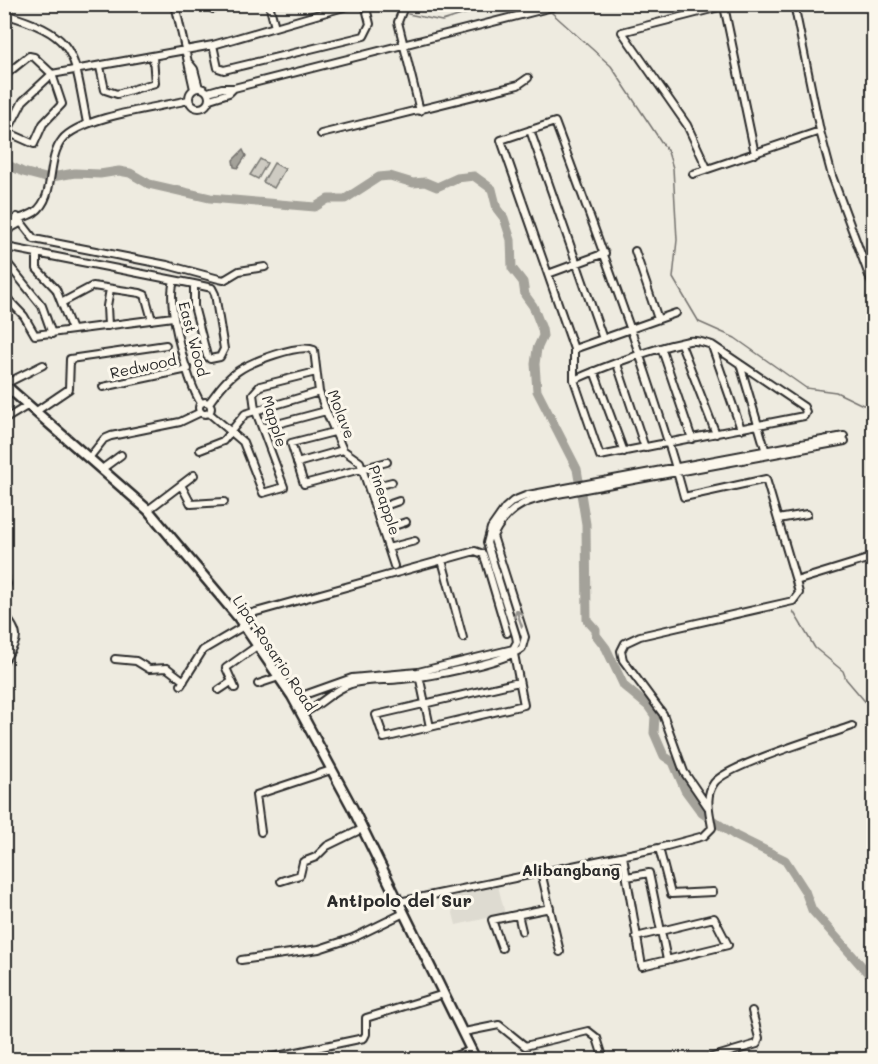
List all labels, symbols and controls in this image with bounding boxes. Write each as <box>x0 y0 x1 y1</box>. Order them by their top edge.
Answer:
street label: East Wood <box>174 299 214 379</box>
street label: Redwood <box>108 349 178 383</box>
street label: Molave <box>323 387 361 441</box>
street label: Mapple <box>258 393 292 449</box>
street label: Pineapple <box>364 463 406 537</box>
street label: Lipa-Rosario Road <box>229 591 321 715</box>
one-way arrow <box>513 609 524 628</box>
district label: Alibangbang <box>522 859 620 880</box>
district label: Antipolo del Sur <box>326 888 472 912</box>

